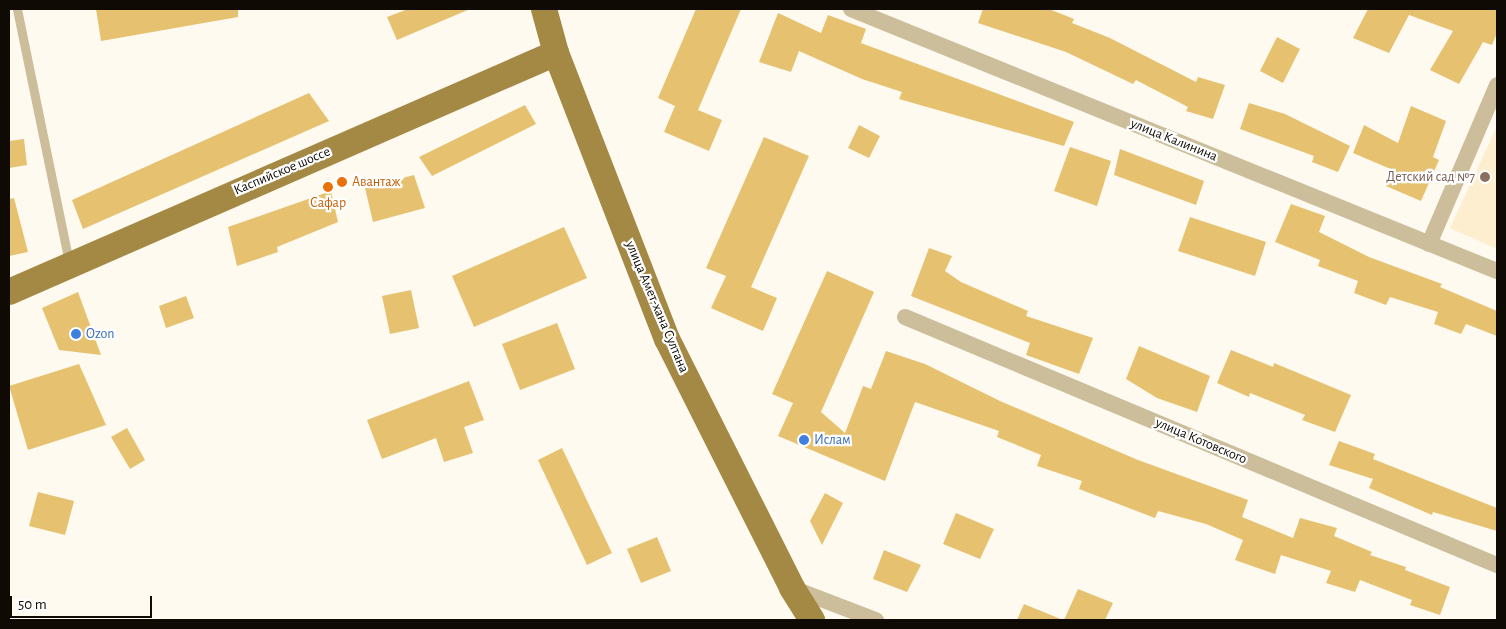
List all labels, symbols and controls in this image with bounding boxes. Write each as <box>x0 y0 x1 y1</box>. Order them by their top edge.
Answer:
street label: улица Калинина <box>1128 115 1220 165</box>
street label: Каспийское шоссе <box>231 143 333 199</box>
place label: Детский сад №7 <box>1386 169 1475 185</box>
marker: Детский сад №7 <box>1479 171 1491 183</box>
place label: Авантаж <box>352 174 401 190</box>
marker: Авантаж <box>336 176 348 188</box>
marker: Сафар <box>322 181 334 193</box>
place label: Сафар <box>310 195 346 211</box>
street label: улица Амет-хана Султана <box>622 239 692 375</box>
place label: Ozon <box>86 326 114 342</box>
marker: Ozon <box>70 328 82 340</box>
street label: улица Котовского <box>1153 414 1249 468</box>
place label: Ислам <box>814 432 851 448</box>
marker: Ислам <box>798 434 810 446</box>
scale bar <box>12 586 155 618</box>
text: 50 m <box>18 597 47 612</box>

